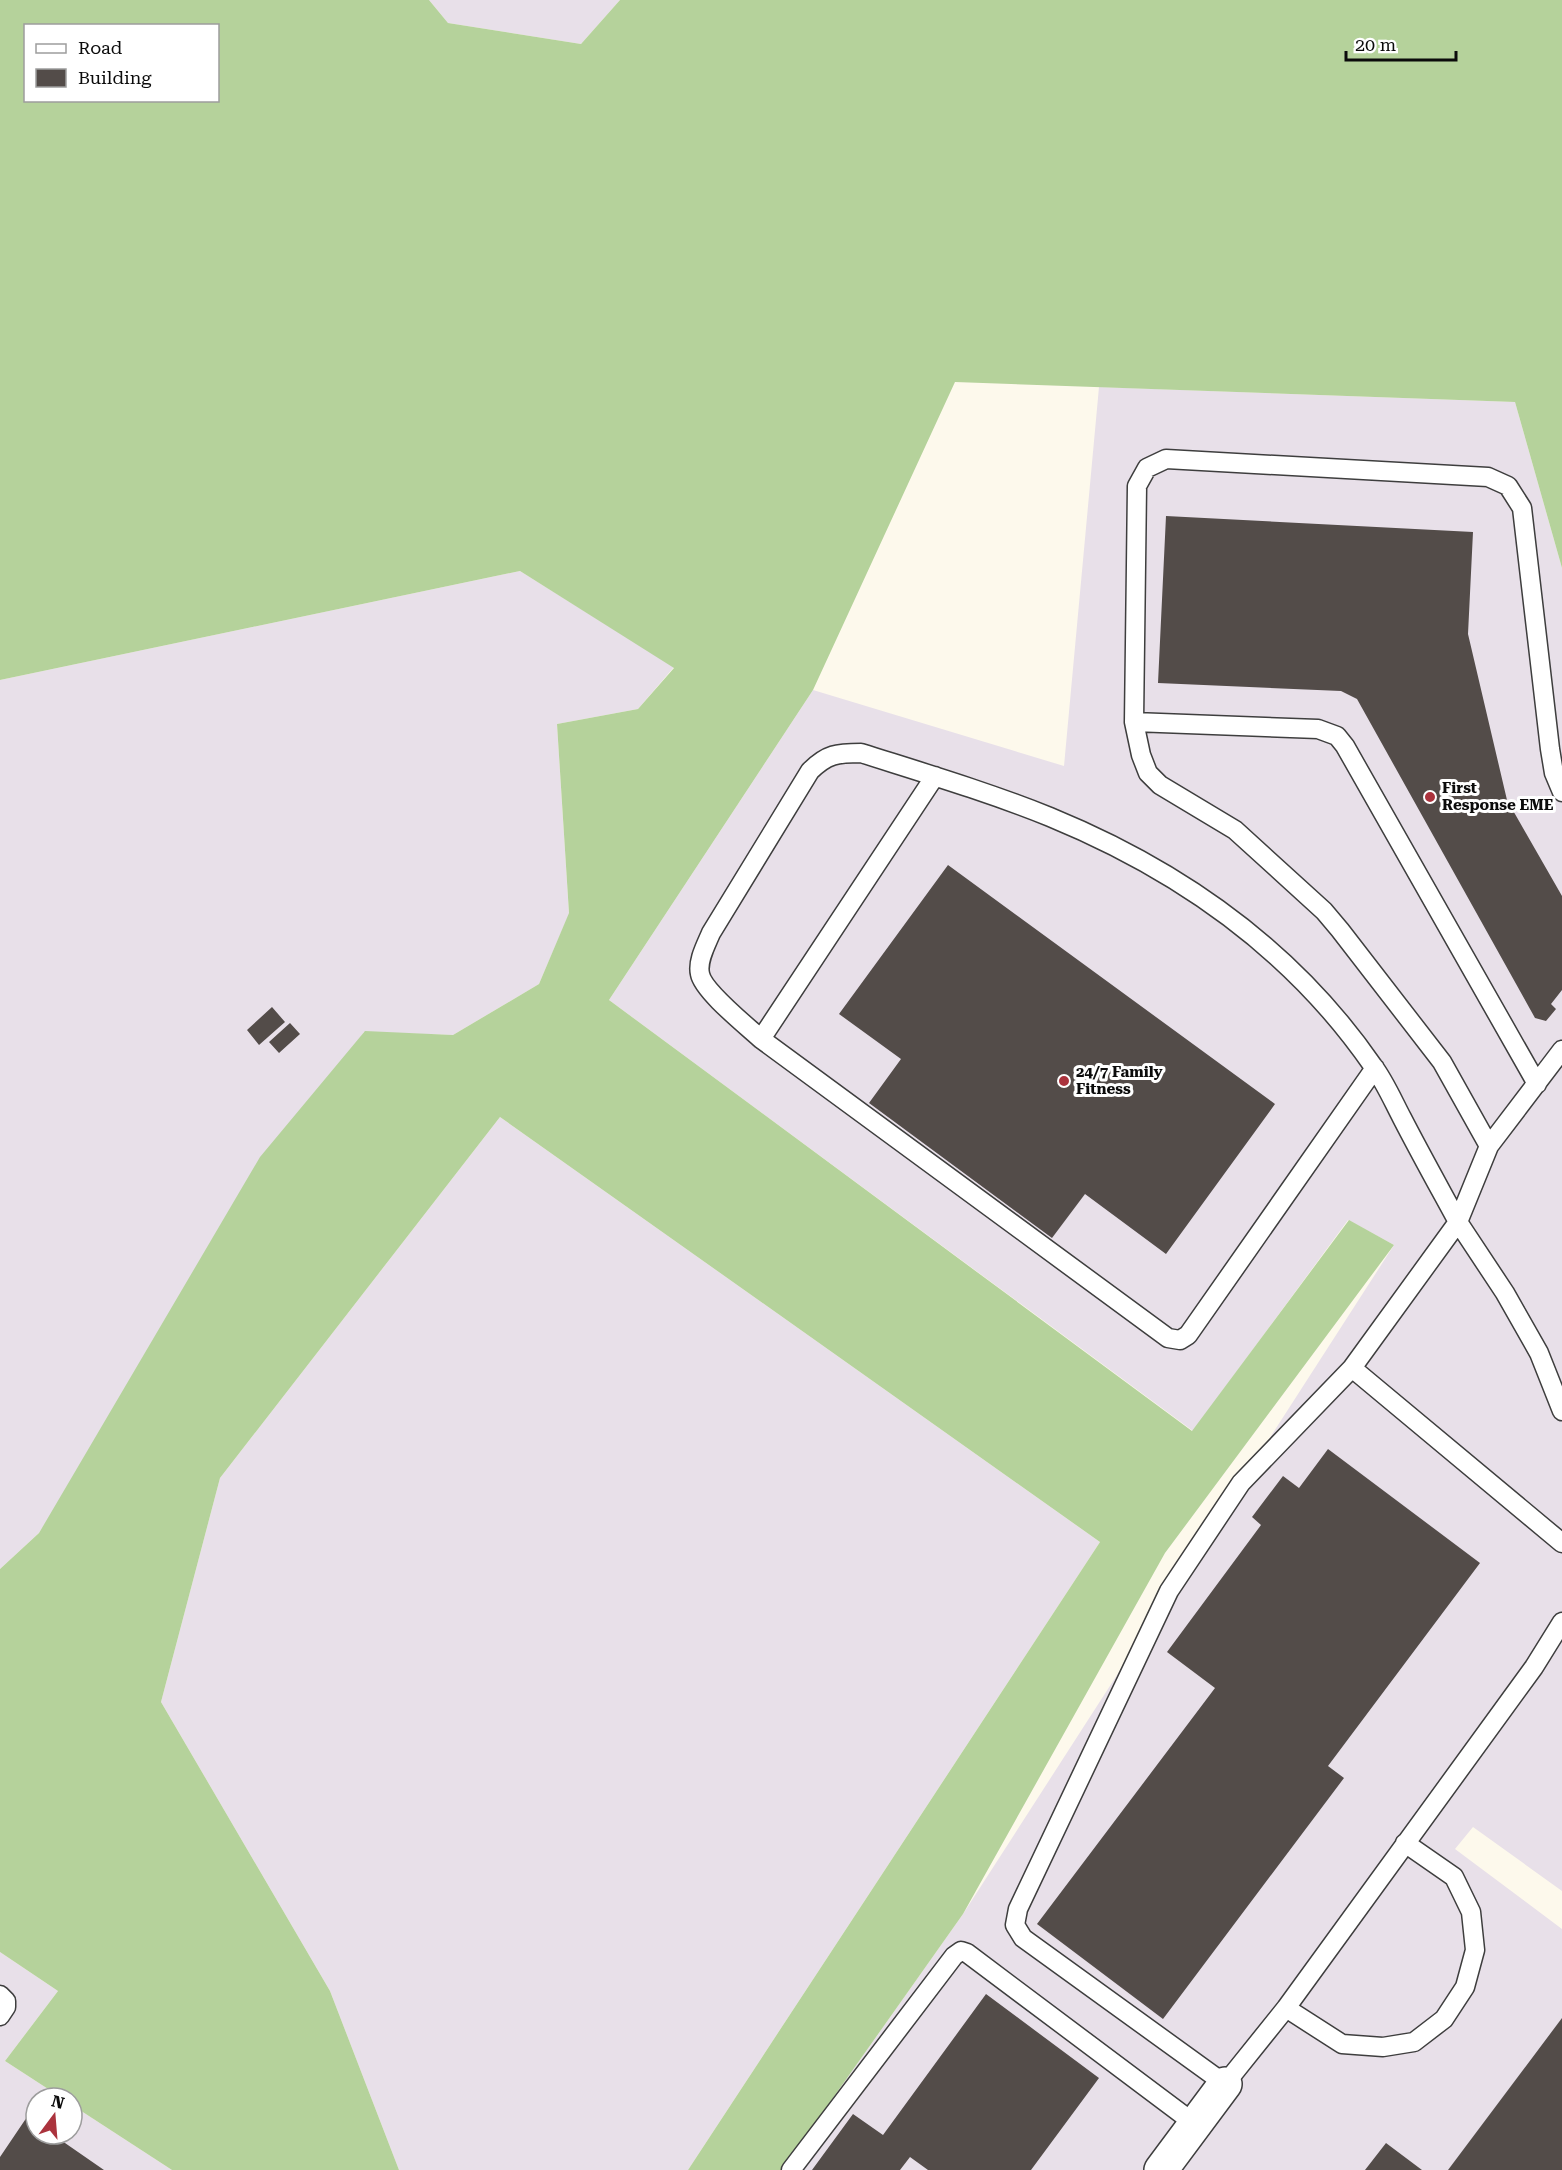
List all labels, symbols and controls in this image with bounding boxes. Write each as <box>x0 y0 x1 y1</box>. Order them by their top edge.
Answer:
legend <box>24 24 219 102</box>
scale bar <box>1346 24 1456 62</box>
text: 20 m <box>1355 34 1396 55</box>
text: Road <box>78 37 123 58</box>
text: Building <box>78 67 152 88</box>
place label: First Response EME <box>1442 779 1554 814</box>
marker: First Response EME <box>1423 790 1437 804</box>
place label: 24/7 Family Fitness <box>1076 1063 1163 1098</box>
marker: 24/7 Family Fitness <box>1057 1074 1071 1088</box>
north arrow <box>24 2086 84 2146</box>
text: N <box>49 2091 67 2113</box>

